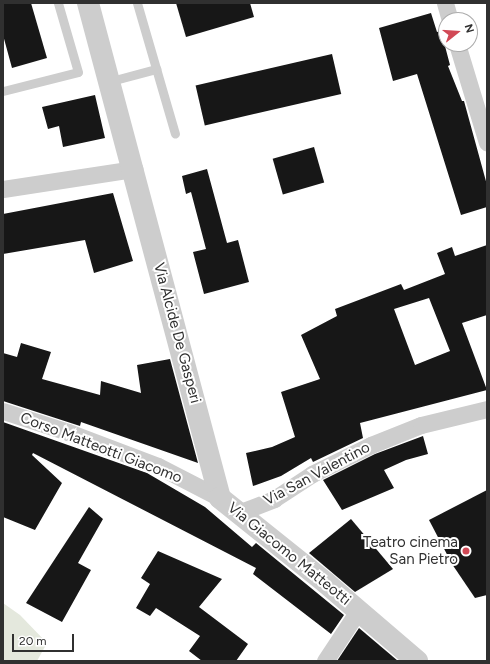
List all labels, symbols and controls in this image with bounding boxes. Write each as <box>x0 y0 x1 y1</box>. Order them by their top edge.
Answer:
north arrow <box>438 12 478 52</box>
text: N <box>462 23 476 35</box>
street label: Via Alcide De Gasperi <box>150 261 204 405</box>
street label: Corso Matteotti Giacomo <box>18 409 184 487</box>
street label: Via San Valentino <box>261 438 373 510</box>
street label: Via Giacomo Matteotti <box>224 499 354 609</box>
place label: Teatro cinema San Pietro <box>363 533 458 568</box>
marker: Teatro cinema San Pietro <box>461 546 471 556</box>
scale bar <box>14 626 76 652</box>
text: 20 m <box>19 634 47 648</box>

